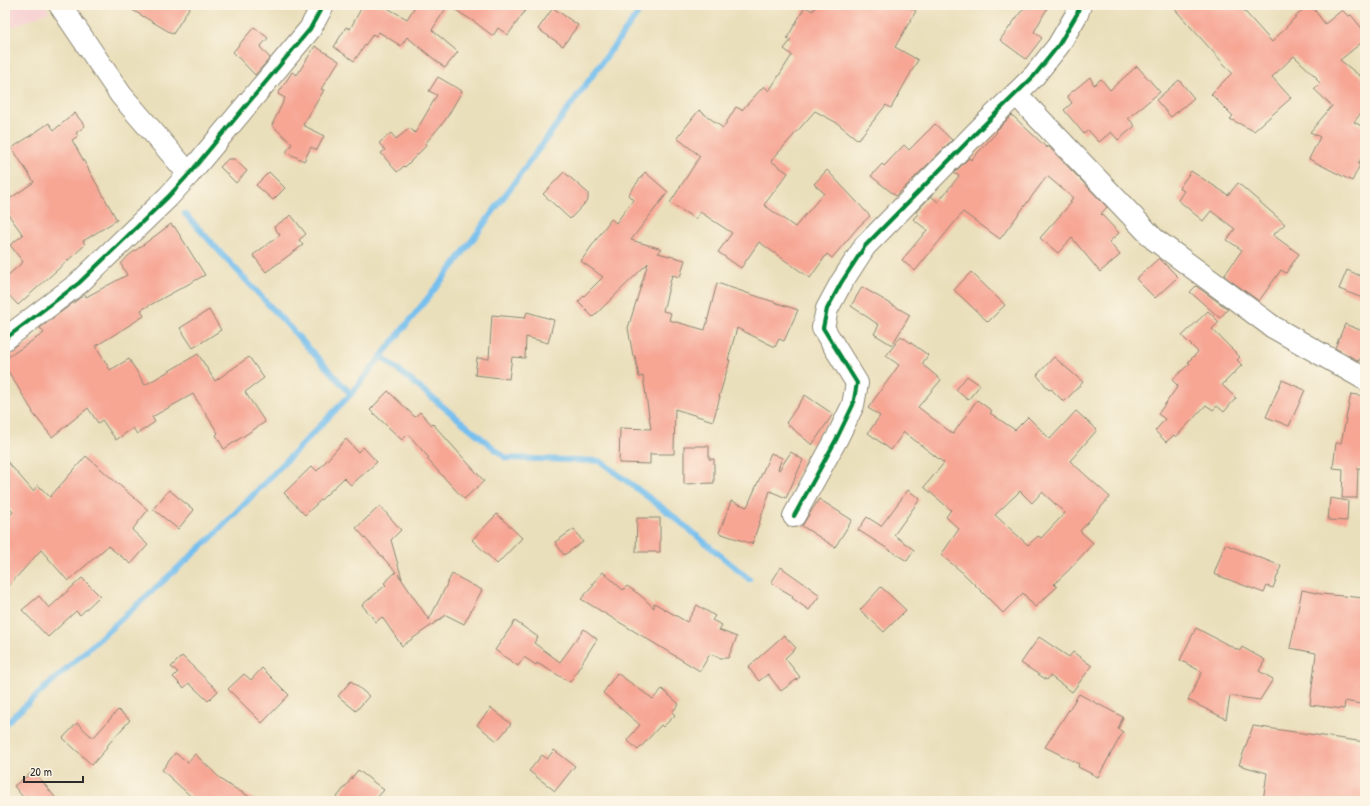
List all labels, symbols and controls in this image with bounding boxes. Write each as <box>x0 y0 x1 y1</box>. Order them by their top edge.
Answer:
scale bar <box>24 758 83 784</box>
text: 20 m <box>30 763 52 780</box>

